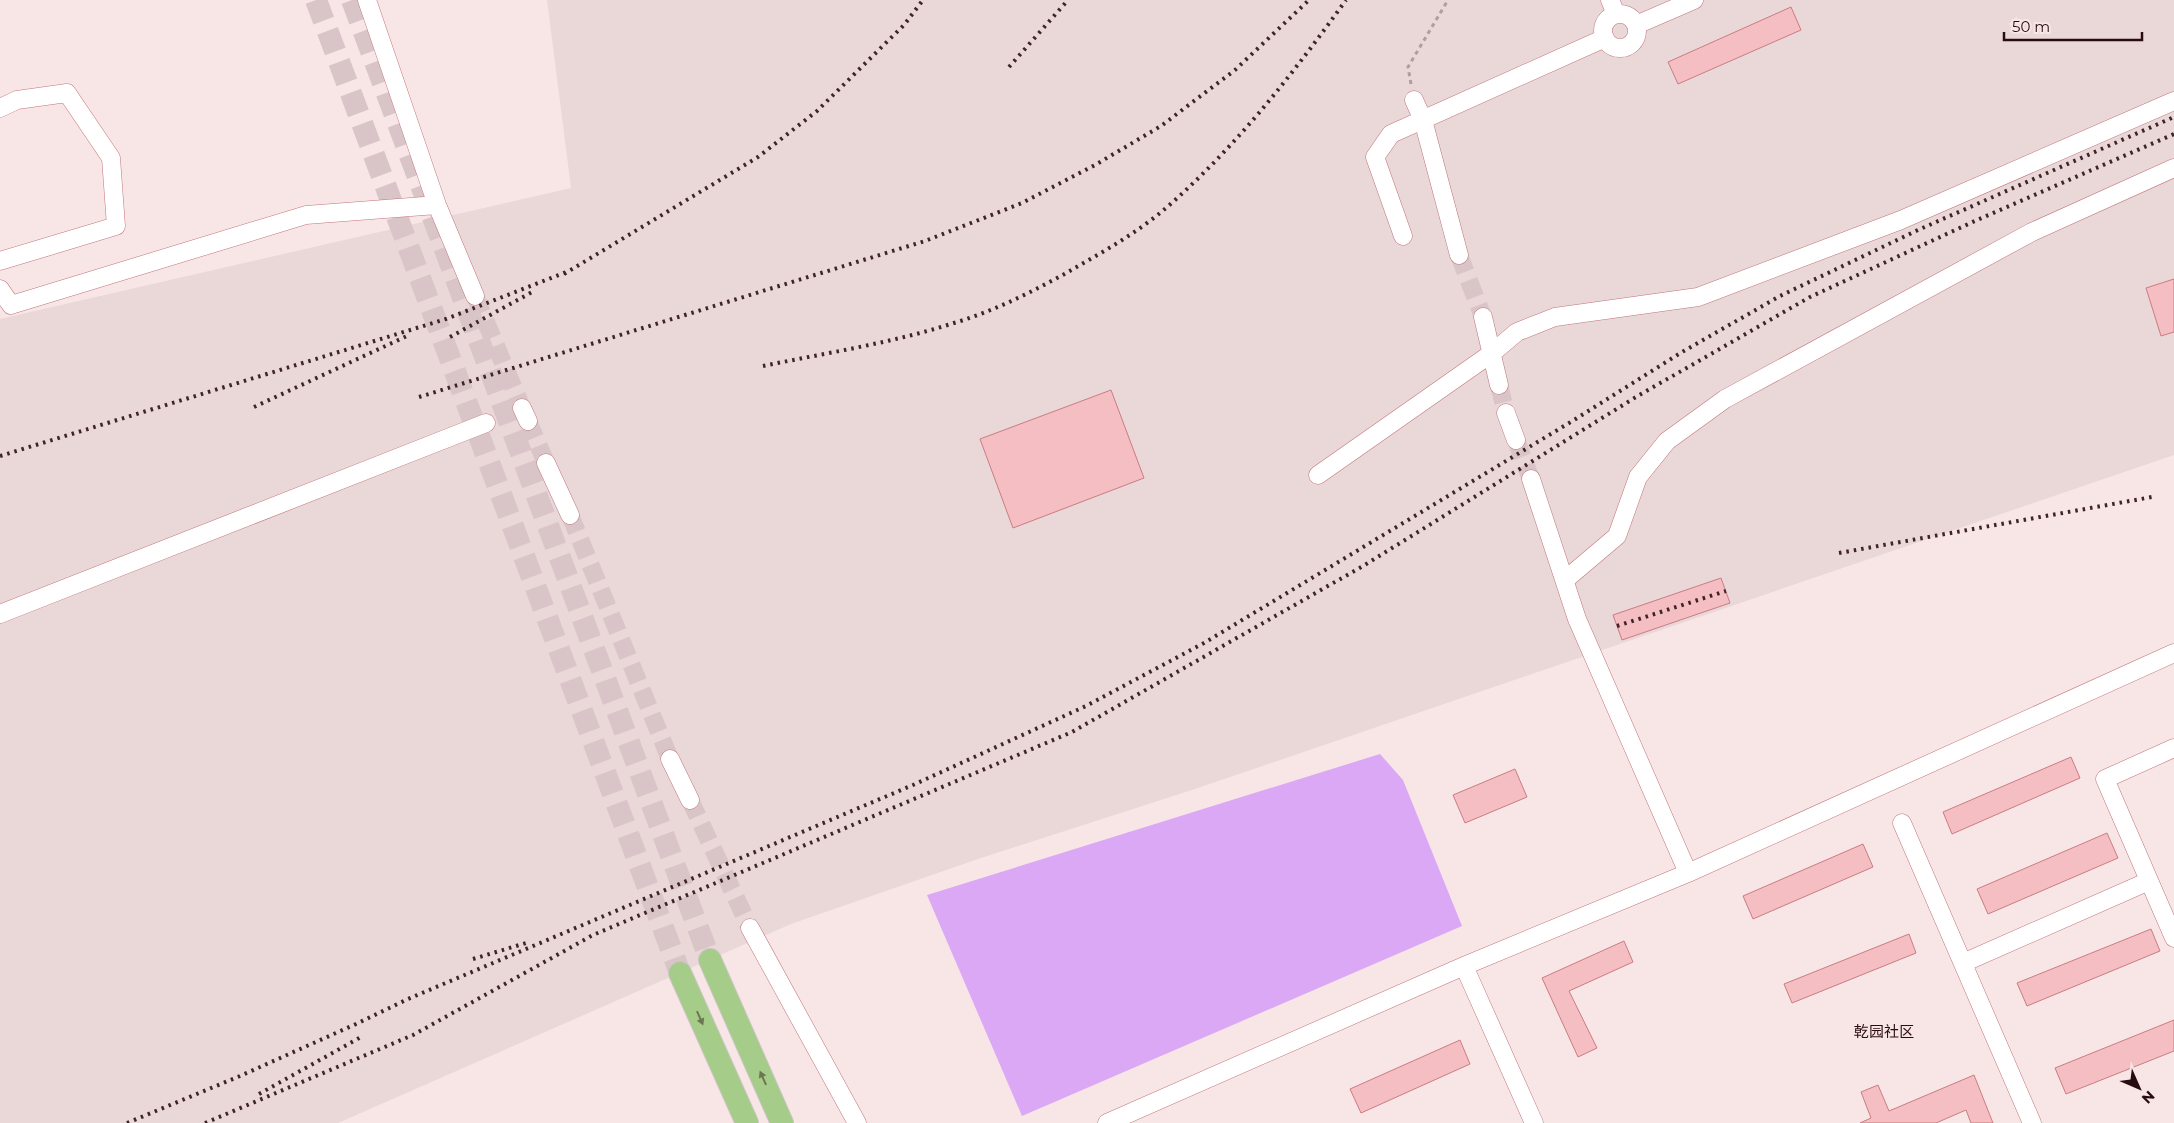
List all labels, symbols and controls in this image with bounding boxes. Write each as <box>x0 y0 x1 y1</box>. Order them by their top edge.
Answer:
scale bar <box>2004 10 2142 42</box>
text: 50 m <box>2012 17 2050 36</box>
one-way arrow <box>696 1011 704 1025</box>
district label: 乾园社区 <box>1854 1022 1914 1041</box>
north arrow <box>2114 1063 2164 1113</box>
one-way arrow <box>758 1071 766 1085</box>
text: N <box>2138 1087 2159 1108</box>

